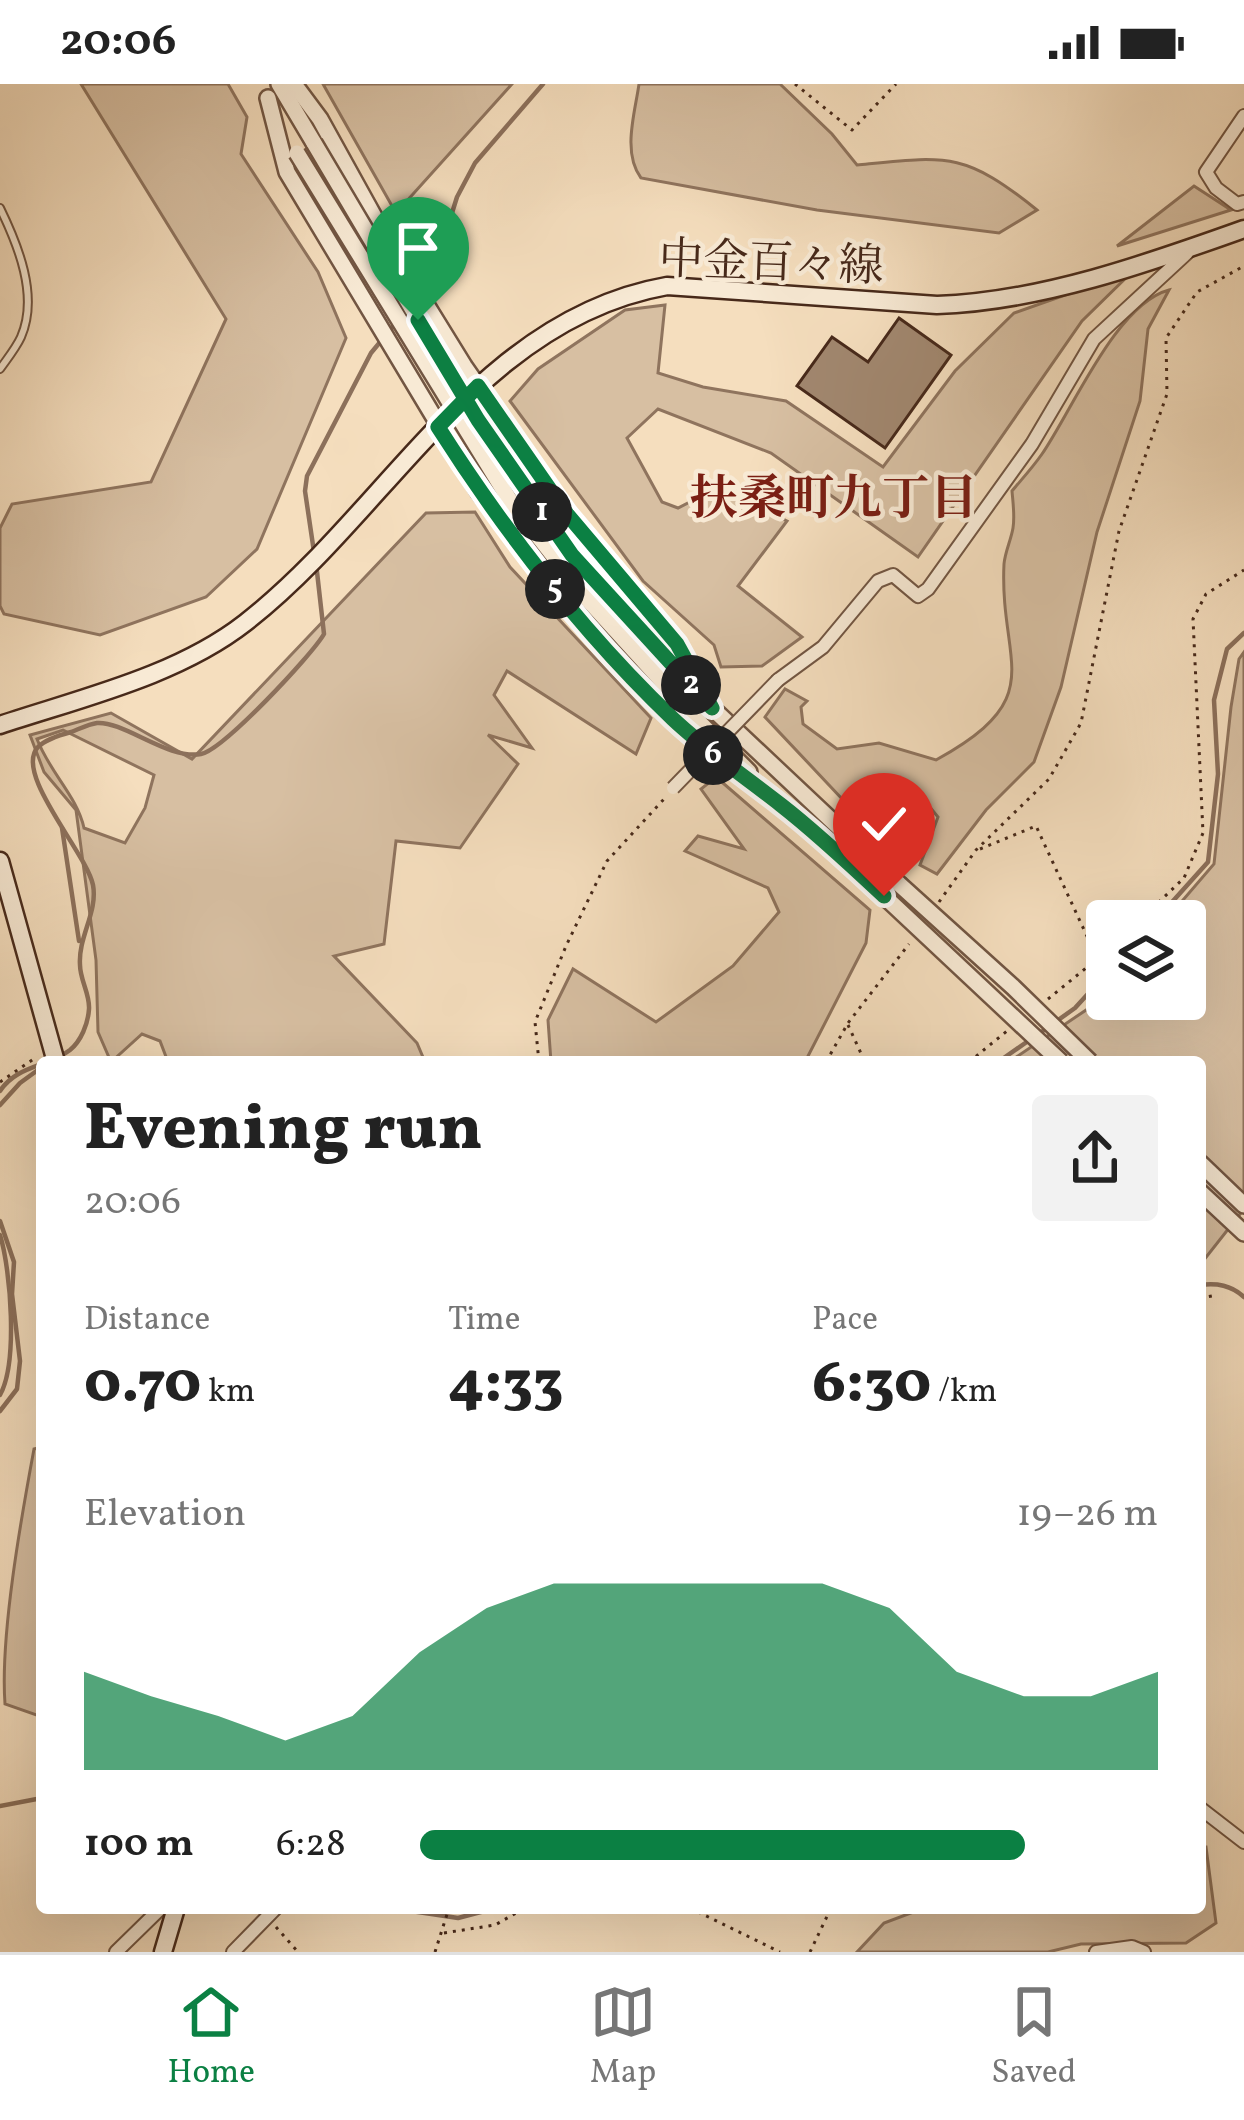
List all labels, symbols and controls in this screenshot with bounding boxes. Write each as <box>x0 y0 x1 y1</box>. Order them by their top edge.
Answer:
text: 20:06 <box>60 11 176 74</box>
pin <box>367 197 469 320</box>
icon: arrive <box>385 215 451 281</box>
street label: 中金百々線 <box>657 230 884 301</box>
district label: 扶桑町九丁目 <box>690 468 978 535</box>
pin: 1 <box>512 482 572 542</box>
text: 1 <box>535 489 549 535</box>
pin: 5 <box>525 559 585 619</box>
text: 5 <box>547 566 563 612</box>
pin: 2 <box>661 655 721 715</box>
text: 2 <box>682 662 700 708</box>
pin: 6 <box>683 725 743 785</box>
text: 6 <box>704 732 722 778</box>
pin <box>833 773 935 896</box>
icon: check <box>851 791 917 857</box>
map controls <box>1086 900 1206 1020</box>
button: layers <box>1086 900 1206 1020</box>
text: Evening run <box>84 1085 483 1177</box>
button: share <box>1032 1095 1158 1221</box>
text: 20:06 <box>84 1176 181 1230</box>
text: Distance <box>84 1298 210 1344</box>
text: Time <box>448 1298 520 1344</box>
text: Pace <box>812 1298 878 1344</box>
text: 0.70 <box>84 1344 201 1427</box>
text: 4:33 <box>448 1344 564 1427</box>
text: 6:30 <box>812 1344 931 1427</box>
text: km <box>201 1370 255 1416</box>
text: /km <box>931 1370 997 1416</box>
text: Elevation <box>84 1488 246 1542</box>
text: 19–26 m <box>1016 1488 1158 1542</box>
text: 100 m <box>84 1818 194 1872</box>
text: 6:28 <box>276 1818 346 1872</box>
tab: Home <box>168 1979 255 2097</box>
tab: Map <box>590 1979 656 2097</box>
tab: Saved <box>991 1979 1076 2097</box>

